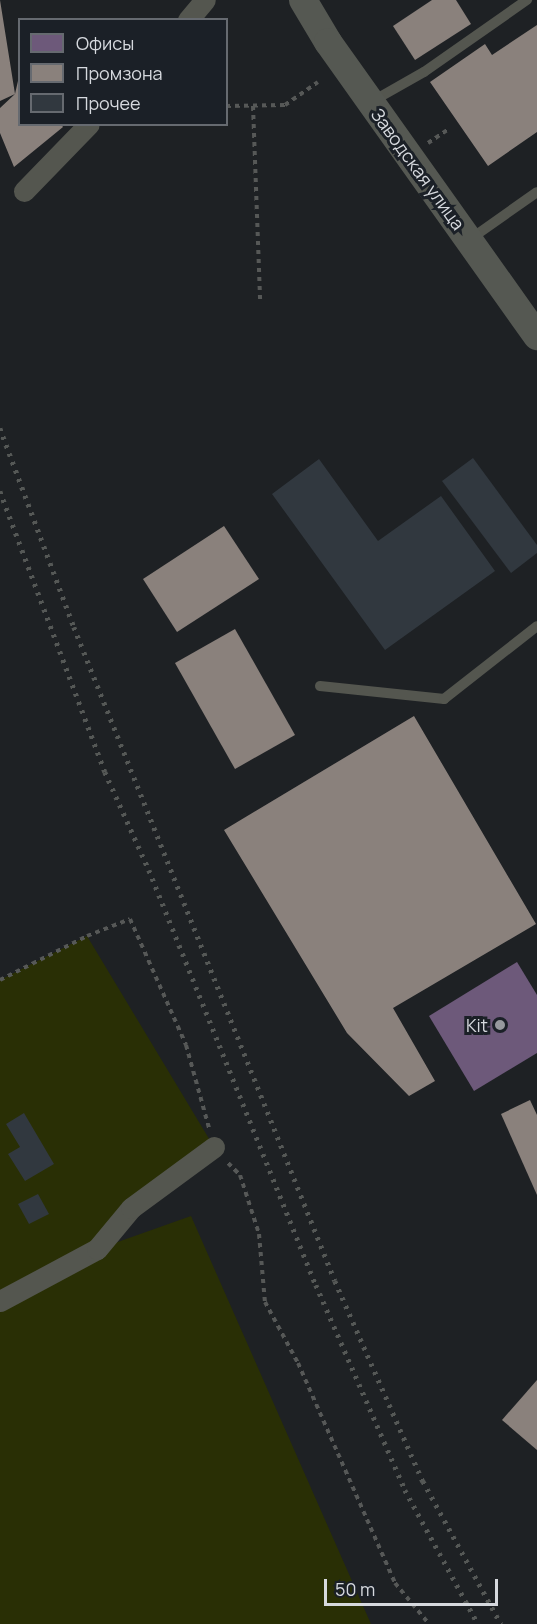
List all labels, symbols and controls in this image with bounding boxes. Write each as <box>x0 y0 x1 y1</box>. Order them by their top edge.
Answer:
legend <box>18 18 228 126</box>
text: Офисы <box>76 31 134 55</box>
text: Промзона <box>76 61 163 85</box>
text: Прочее <box>76 91 141 115</box>
street label: Заводская улица <box>367 104 469 234</box>
place label: Kit <box>466 1014 488 1036</box>
marker: Kit <box>493 1018 507 1032</box>
scale bar <box>327 1567 501 1605</box>
text: 50 m <box>335 1577 375 1601</box>

